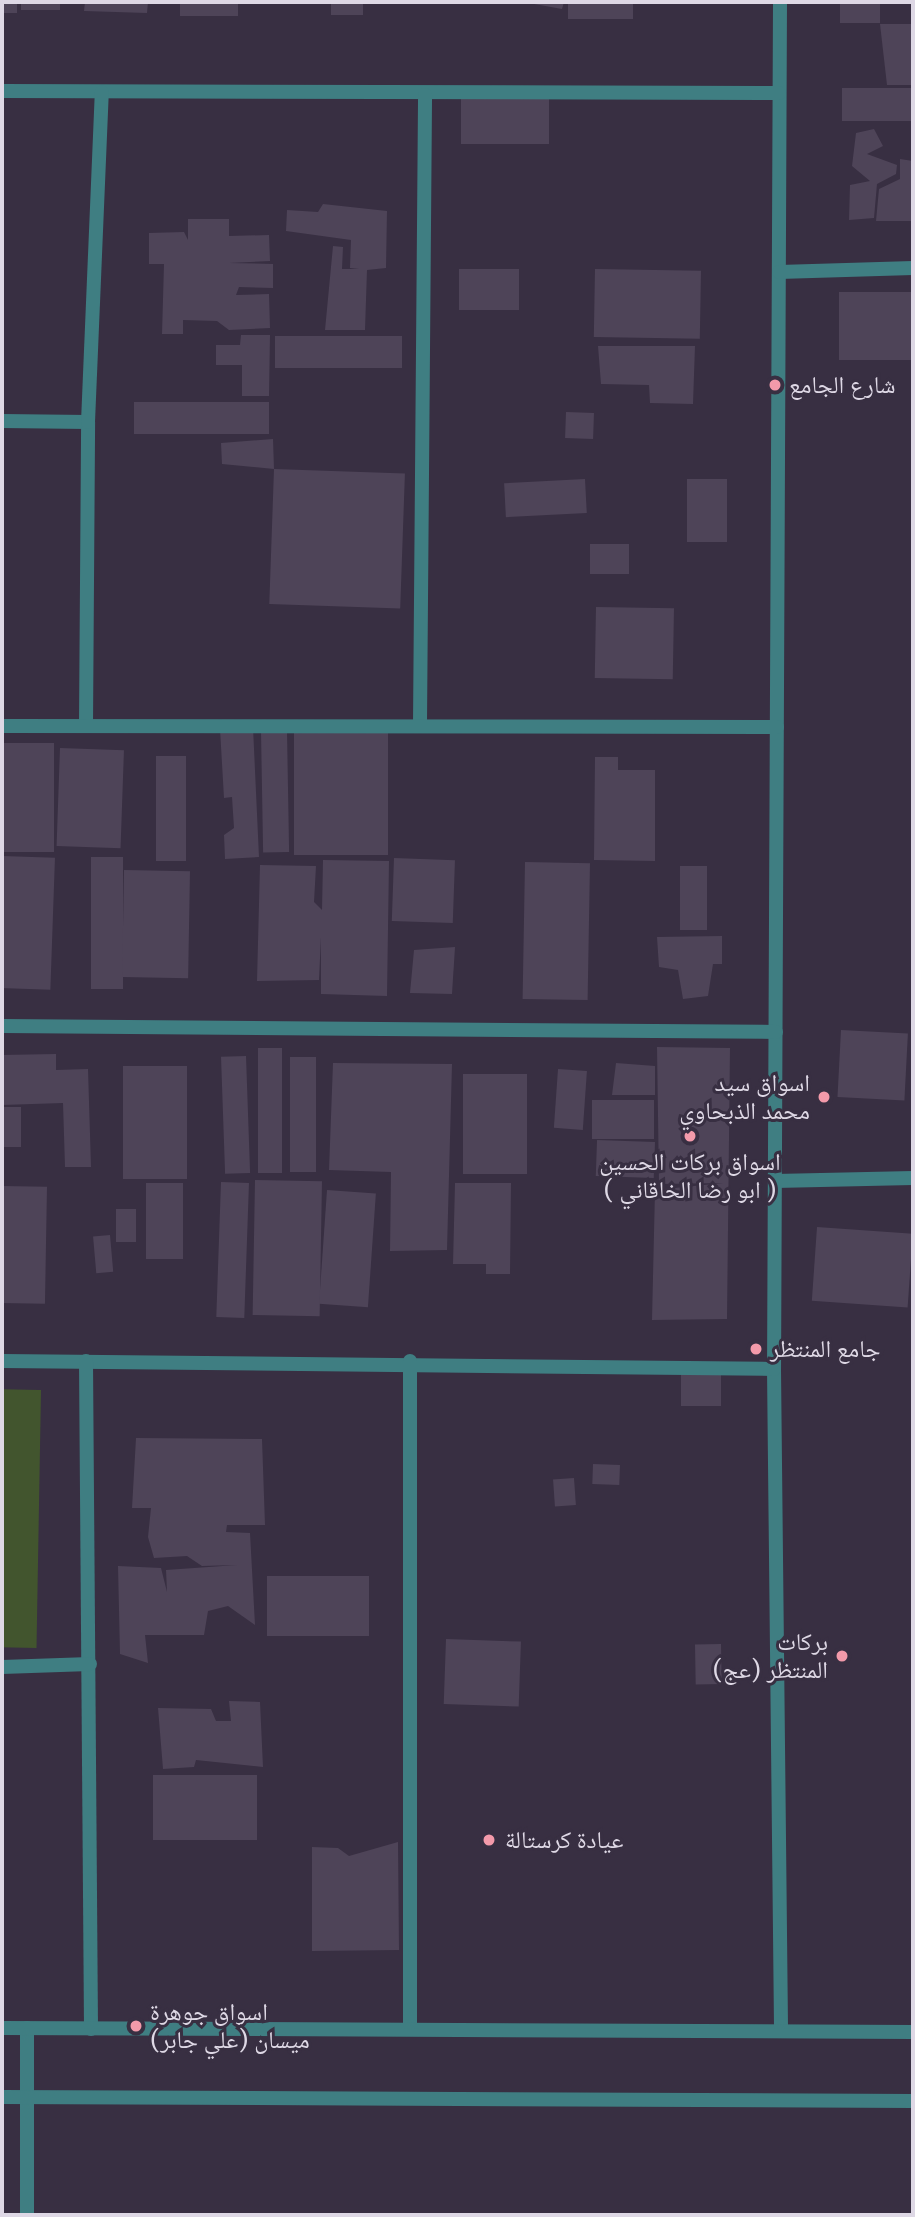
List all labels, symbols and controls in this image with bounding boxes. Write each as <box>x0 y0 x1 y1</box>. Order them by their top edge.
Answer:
place label: شارع الجامع <box>789 371 896 399</box>
marker: شارع الجامع <box>767 377 783 393</box>
place label: اسواق سيد محمد الذبحاوي <box>679 1069 810 1125</box>
marker: اسواق سيد محمد الذبحاوي <box>816 1089 832 1105</box>
marker: اسواق بركات الحسين ( ابو رضا الخاقاني ) <box>682 1128 698 1144</box>
place label: اسواق بركات الحسين ( ابو رضا الخاقاني ) <box>599 1148 781 1204</box>
place label: جامع المنتظر <box>770 1335 881 1363</box>
marker: جامع المنتظر <box>748 1341 764 1357</box>
place label: بركات المنتظر (عج) <box>712 1628 828 1684</box>
marker: بركات المنتظر (عج) <box>834 1648 850 1664</box>
place label: عيادة كرستالة <box>505 1826 623 1854</box>
marker: عيادة كرستالة <box>479 1830 499 1850</box>
place label: اسواق جوهرة ميسان (علي جابر) <box>150 1998 310 2054</box>
marker: اسواق جوهرة ميسان (علي جابر) <box>128 2018 144 2034</box>

